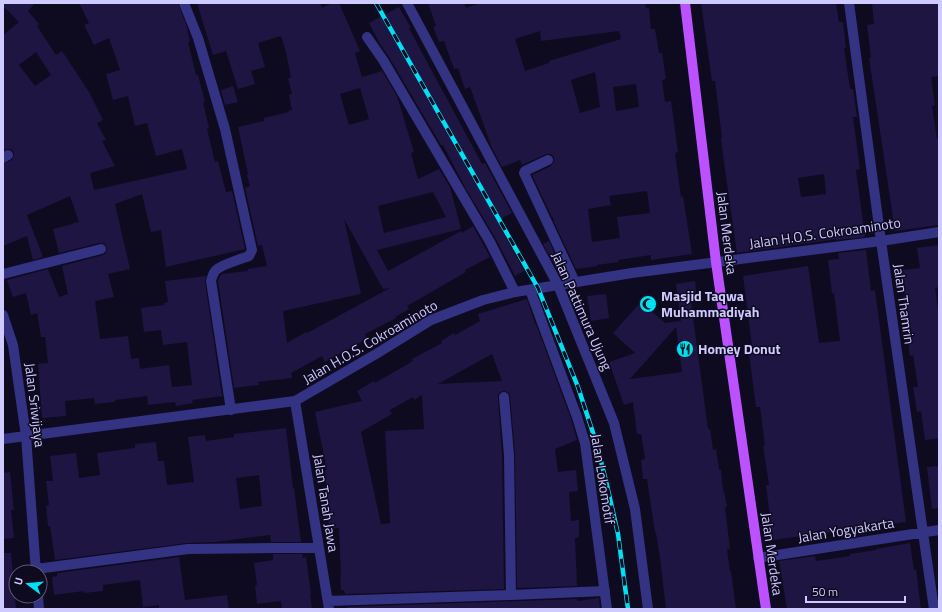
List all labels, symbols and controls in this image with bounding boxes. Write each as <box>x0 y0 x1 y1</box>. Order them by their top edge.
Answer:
street label: Jalan Merdeka <box>712 190 743 276</box>
street label: Jalan H.O.S. Cokroaminoto <box>748 211 902 254</box>
street label: Jalan Pattimura Ujung <box>547 248 618 374</box>
street label: Jalan Thamrin <box>888 262 921 345</box>
place label: Masjid Taqwa Muhammadiyah <box>661 285 759 322</box>
street label: Jalan H.O.S. Cokroaminoto <box>298 294 441 389</box>
mosque icon: Masjid Taqwa Muhammadiyah <box>638 294 658 314</box>
place label: Homey Donut <box>698 338 781 359</box>
restaurant icon: Homey Donut <box>675 339 695 359</box>
street label: Jalan Sriwijaya <box>20 362 51 448</box>
street label: Jalan Lokomotif <box>586 432 621 526</box>
street label: Jalan Tanah Jawa <box>308 452 345 553</box>
street label: Jalan Merdeka <box>756 511 789 597</box>
street label: Jalan Yogyakarta <box>796 512 896 547</box>
north arrow <box>8 564 48 604</box>
text: U <box>10 576 27 587</box>
scale bar <box>806 578 905 604</box>
text: 50 m <box>812 582 838 601</box>

